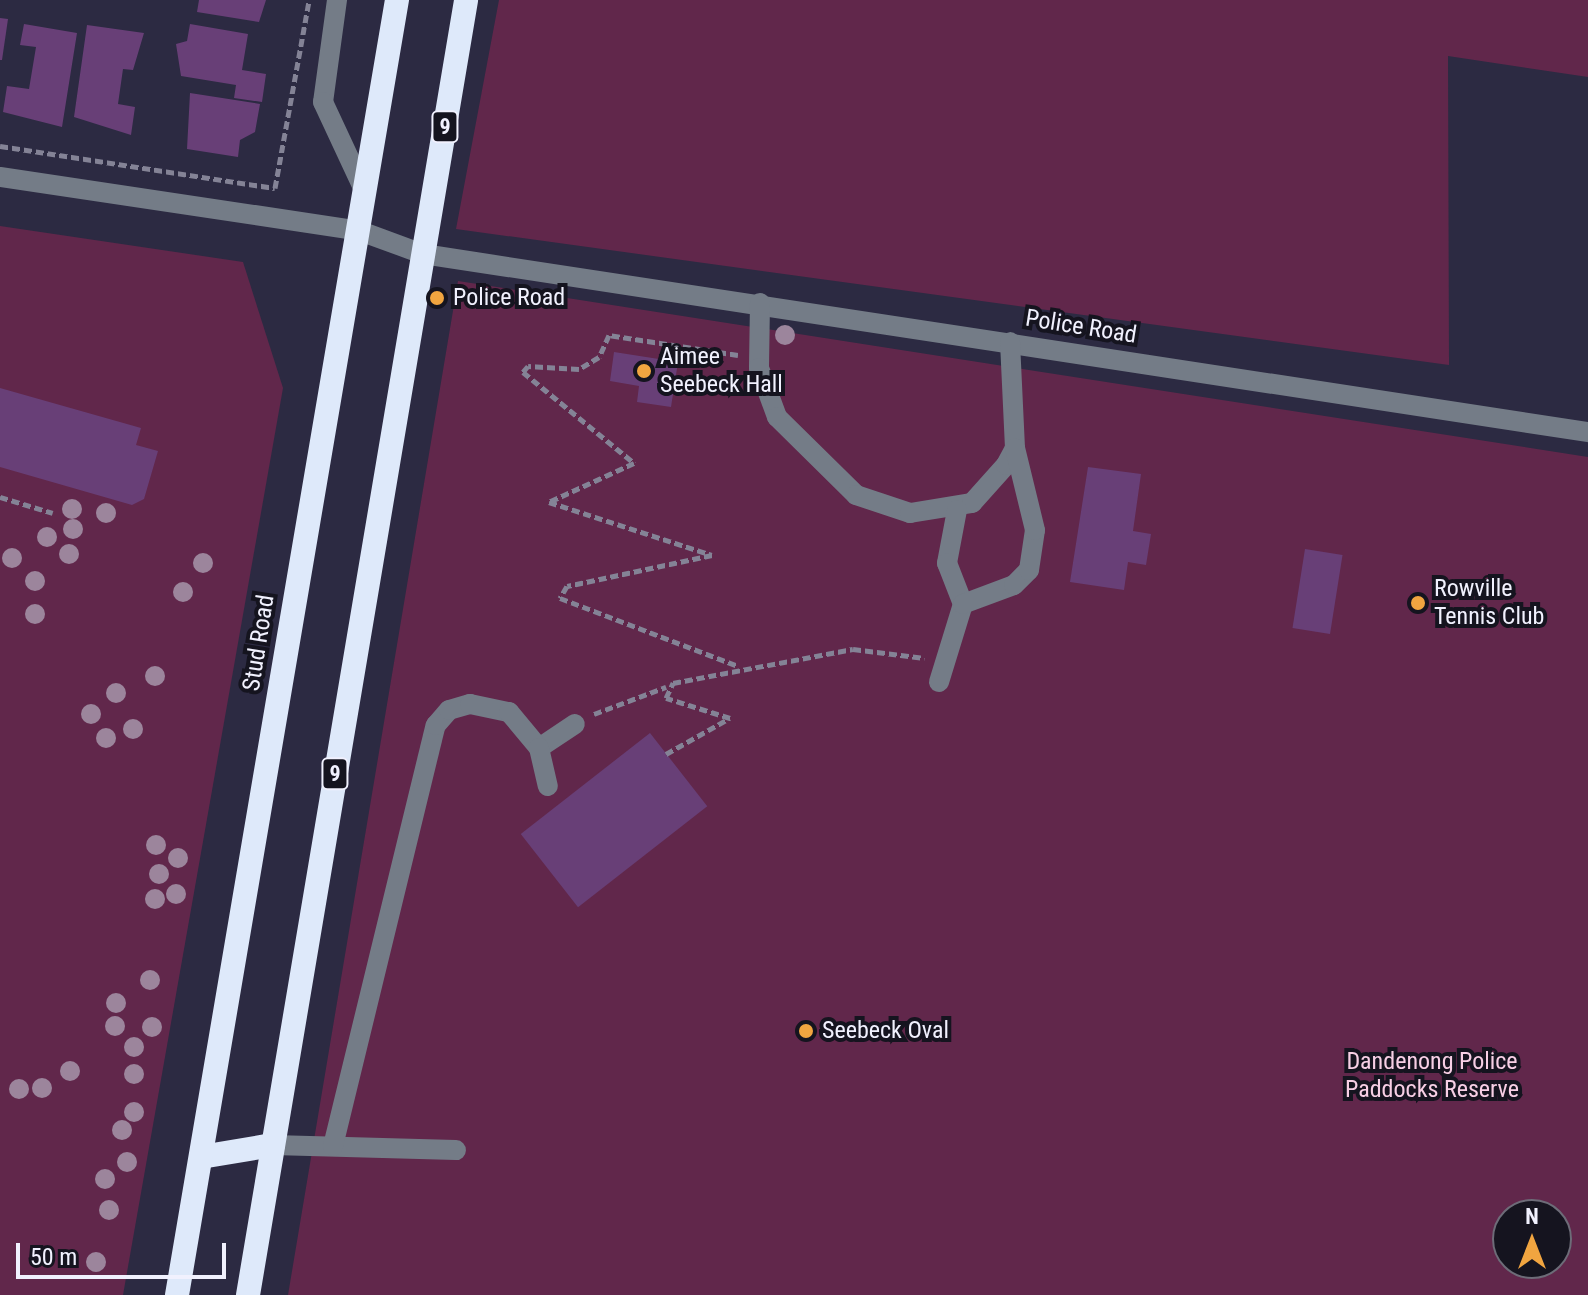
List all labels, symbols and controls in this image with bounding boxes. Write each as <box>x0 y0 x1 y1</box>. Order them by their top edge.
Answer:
road number: 9 <box>431 109 459 145</box>
place label: Police Road <box>453 284 565 312</box>
marker: Police Road <box>428 289 446 307</box>
street label: Police Road <box>1023 304 1139 350</box>
place label: Aimee Seebeck Hall <box>660 343 783 399</box>
marker: Aimee Seebeck Hall <box>635 362 653 380</box>
place label: Rowville Tennis Club <box>1434 575 1544 631</box>
street label: Stud Road <box>237 593 281 693</box>
marker: Rowville Tennis Club <box>1409 594 1427 612</box>
road number: 9 <box>321 756 349 792</box>
place label: Seebeck Oval <box>822 1017 949 1045</box>
marker: Seebeck Oval <box>797 1022 815 1040</box>
park label: Dandenong Police Paddocks Reserve <box>1345 1048 1519 1104</box>
north arrow <box>1492 1199 1572 1279</box>
text: N <box>1525 1204 1539 1229</box>
scale bar <box>20 1227 230 1277</box>
text: 50 m <box>30 1243 77 1271</box>

